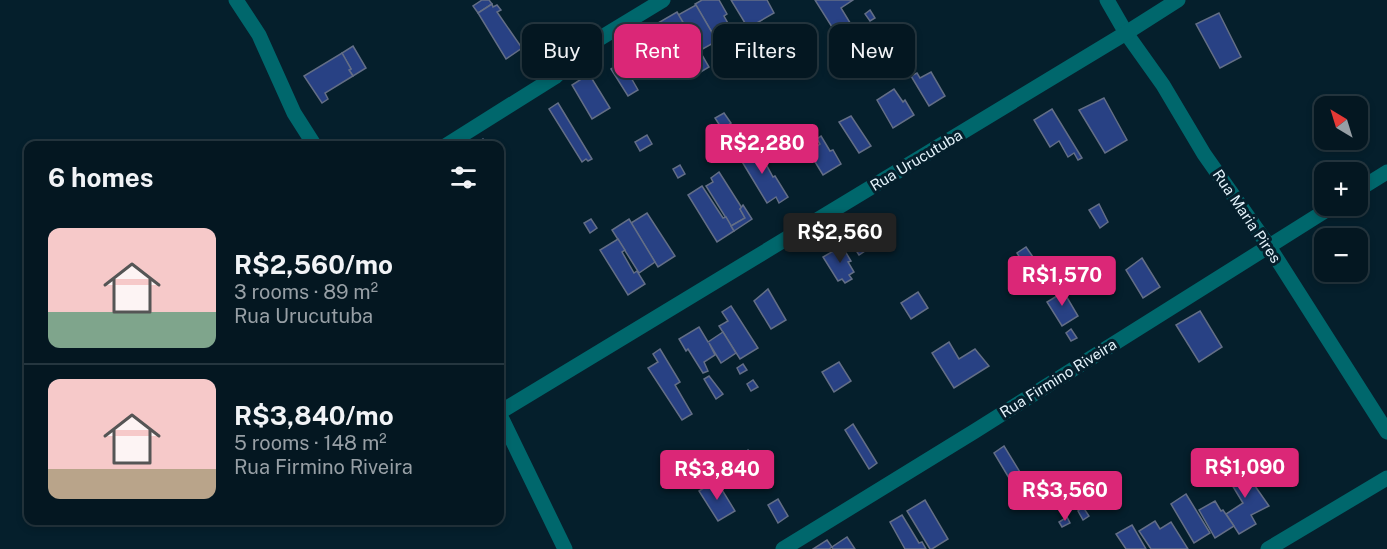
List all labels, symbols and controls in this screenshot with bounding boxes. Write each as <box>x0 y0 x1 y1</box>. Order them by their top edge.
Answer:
chip: Buy <box>522 24 602 78</box>
chip: Rent <box>614 24 701 78</box>
chip: Filters <box>713 24 817 78</box>
chip: New <box>829 24 915 78</box>
north arrow <box>1314 96 1368 150</box>
map controls <box>1314 96 1368 282</box>
pin: R$2,280 <box>707 124 817 175</box>
street label: Rua Urucutuba <box>867 126 965 194</box>
text: R$2,280 <box>719 131 805 155</box>
icon: filters <box>447 161 480 194</box>
text: 6 homes <box>48 162 153 193</box>
button: + <box>1314 162 1368 216</box>
street label: Rua Maria Pires <box>1210 166 1284 266</box>
pin: R$2,560 <box>785 213 895 264</box>
text: R$2,560 <box>797 220 883 244</box>
button: − <box>1314 228 1368 282</box>
text: R$2,560/mo <box>234 249 393 280</box>
icon: home <box>96 252 168 324</box>
pin: R$1,570 <box>1007 256 1117 307</box>
text: R$1,570 <box>1022 263 1102 287</box>
text: 3 rooms · 89 m² <box>234 280 378 304</box>
text: Rua Urucutuba <box>234 304 373 328</box>
street label: Rua Firmino Riveira <box>997 335 1119 421</box>
text: R$3,840/mo <box>234 400 394 431</box>
icon: home <box>96 403 168 475</box>
text: 5 rooms · 148 m² <box>234 431 387 455</box>
pin: R$1,090 <box>1190 448 1300 499</box>
pin: R$3,840 <box>662 450 772 501</box>
text: Rua Firmino Riveira <box>234 455 413 479</box>
text: R$1,090 <box>1205 455 1285 479</box>
text: R$3,840 <box>674 457 760 481</box>
pin: R$3,560 <box>1010 471 1120 522</box>
text: R$3,560 <box>1022 478 1108 502</box>

